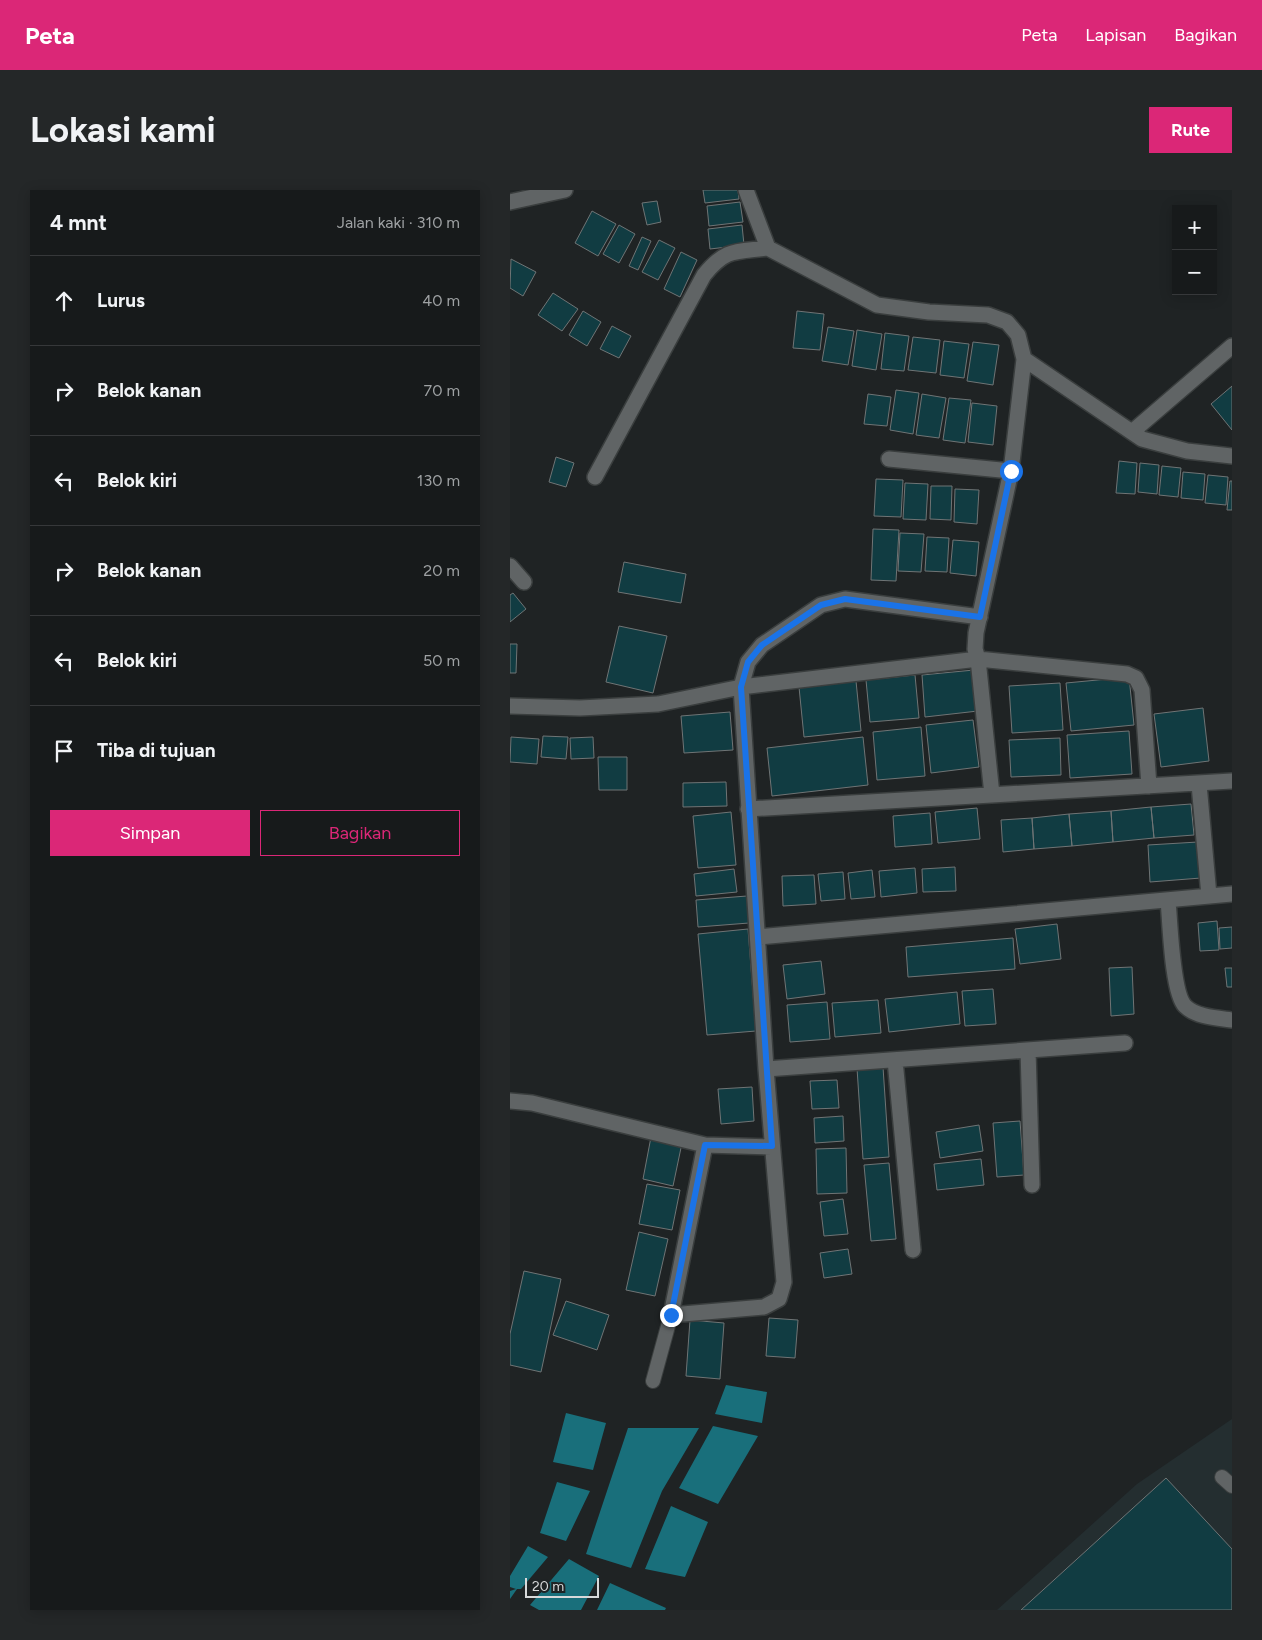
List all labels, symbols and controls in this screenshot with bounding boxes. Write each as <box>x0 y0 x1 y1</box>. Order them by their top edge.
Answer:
text: Peta <box>25 21 75 50</box>
text: Peta <box>1021 24 1057 46</box>
text: Lapisan <box>1085 24 1146 46</box>
text: Bagikan <box>1174 24 1237 46</box>
button: Rute <box>1149 107 1232 153</box>
text: Lokasi kami <box>30 109 216 151</box>
map controls <box>1172 205 1217 295</box>
button: + <box>1172 205 1217 250</box>
text: 4 mnt <box>50 210 107 235</box>
text: Jalan kaki · 310 m <box>337 213 460 232</box>
button: − <box>1172 250 1217 295</box>
icon: ahead <box>50 287 78 315</box>
text: Lurus <box>97 289 145 312</box>
text: 40 m <box>422 291 460 310</box>
icon: right <box>50 377 78 405</box>
text: Belok kanan <box>97 379 201 402</box>
text: 70 m <box>424 381 460 400</box>
route start <box>1000 460 1023 483</box>
icon: left <box>50 467 78 495</box>
text: Belok kiri <box>97 469 177 492</box>
text: 130 m <box>417 471 460 490</box>
icon: right <box>50 557 78 585</box>
text: Belok kanan <box>97 559 201 582</box>
text: 20 m <box>423 561 460 580</box>
icon: left <box>50 647 78 675</box>
text: Belok kiri <box>97 649 177 672</box>
text: 50 m <box>423 651 460 670</box>
icon: arrive <box>50 737 78 765</box>
text: Tiba di tujuan <box>97 739 216 762</box>
button: Simpan <box>50 810 250 856</box>
button: Bagikan <box>260 810 460 856</box>
route end <box>660 1304 683 1327</box>
scale bar <box>525 1575 599 1598</box>
text: 20 m <box>532 1578 564 1595</box>

